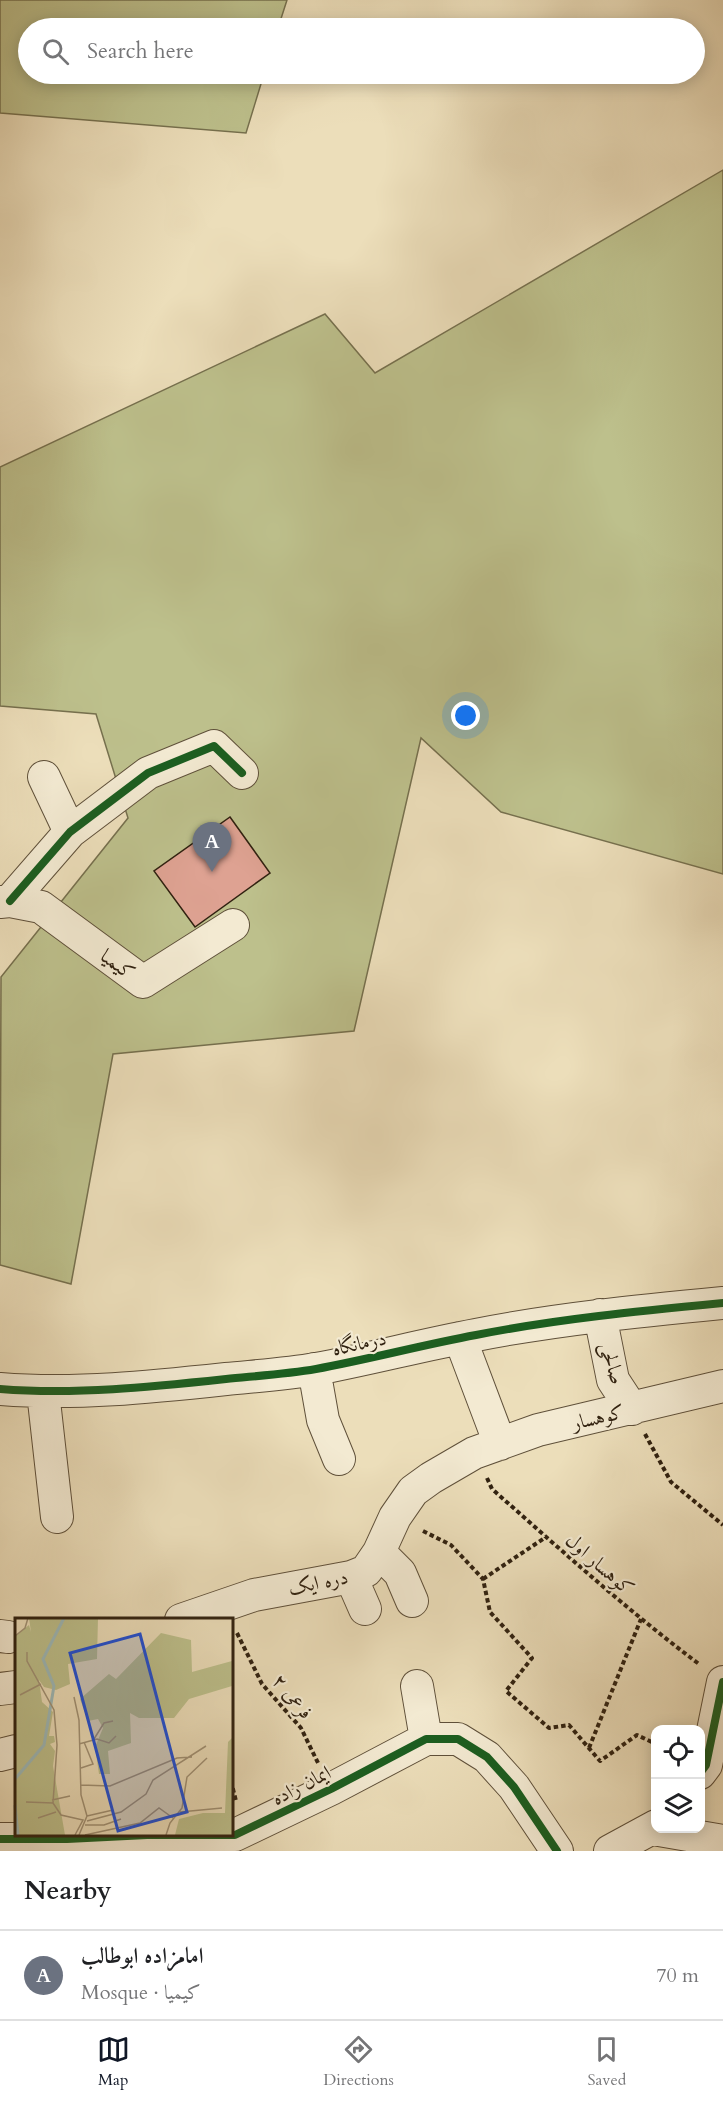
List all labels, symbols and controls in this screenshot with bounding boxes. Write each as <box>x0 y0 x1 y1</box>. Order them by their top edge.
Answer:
search box <box>18 18 705 84</box>
icon: search <box>39 35 72 68</box>
text: Search here <box>87 36 194 66</box>
your location <box>451 701 480 730</box>
pin: A <box>192 822 232 872</box>
street label: کیمیا <box>95 943 141 986</box>
street label: درمانگاه <box>329 1325 389 1362</box>
street label: صالحی <box>594 1339 631 1387</box>
street label: کوهسار <box>567 1398 627 1437</box>
street label: کوهسار اول <box>560 1527 640 1602</box>
street label: دره ایک <box>286 1563 350 1602</box>
inset map <box>15 1618 232 1836</box>
street label: فرعی ۲ <box>266 1668 319 1725</box>
map controls <box>651 1725 705 1833</box>
button: locate <box>651 1725 705 1779</box>
street label: ایمان زاده <box>267 1759 336 1812</box>
button: layers <box>651 1779 705 1833</box>
text: Nearby <box>24 1873 112 1908</box>
text: امامزاده ابوطالب <box>81 1941 203 1971</box>
text: A <box>36 1962 51 1989</box>
text: 70 m <box>656 1962 699 1989</box>
text: Mosque · کیمیا <box>81 1979 201 2006</box>
tab: Map <box>97 2033 130 2091</box>
tab: Directions <box>323 2033 394 2091</box>
tab: Saved <box>587 2033 626 2091</box>

